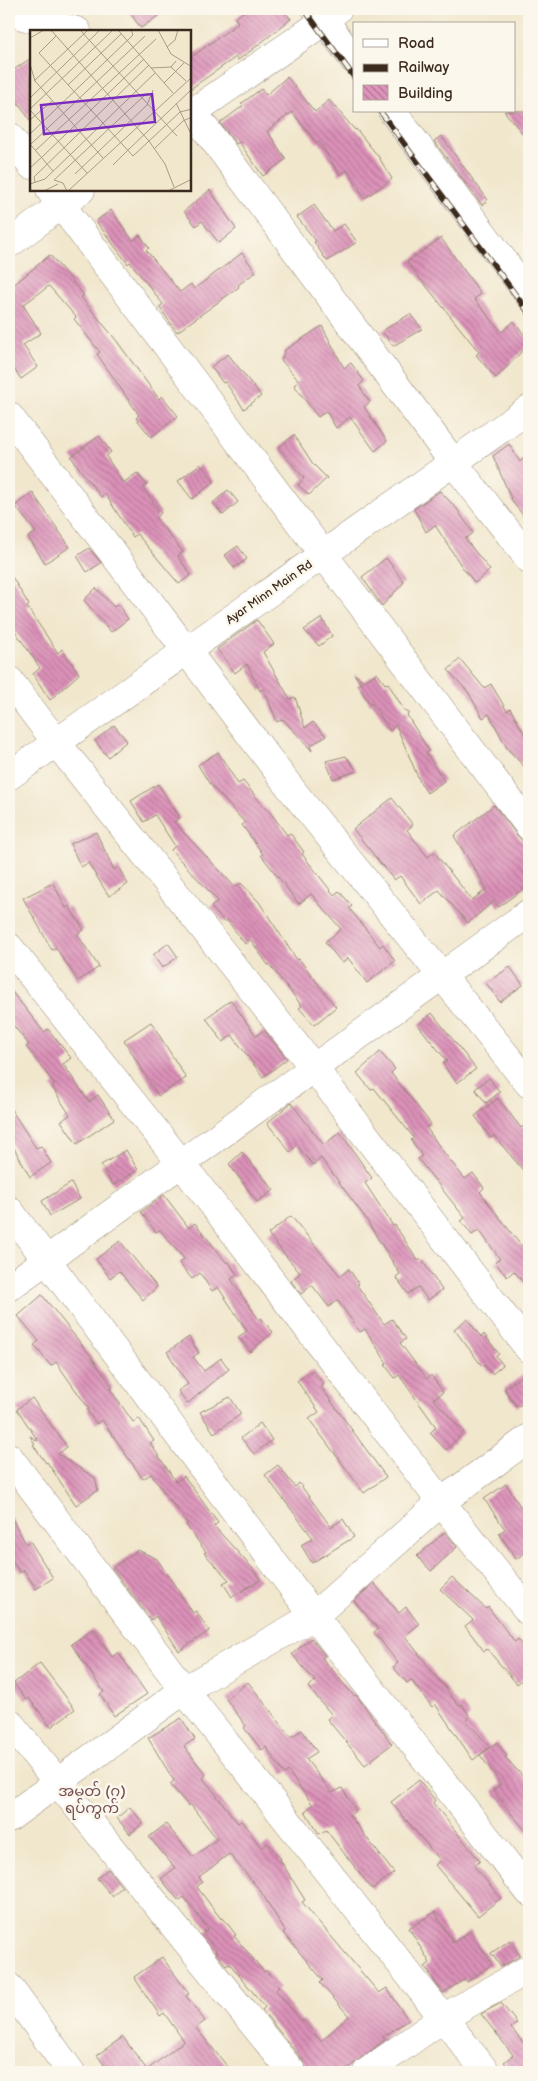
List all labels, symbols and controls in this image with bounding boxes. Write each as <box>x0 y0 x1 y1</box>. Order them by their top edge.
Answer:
legend <box>353 22 516 112</box>
inset map <box>30 30 191 191</box>
text: Road <box>398 34 434 53</box>
text: Railway <box>398 58 449 77</box>
text: Building <box>398 84 453 103</box>
street label: Ayar Minn Main Rd <box>223 557 315 628</box>
district label: အမှတ် (၇) ရပ်ကွက် <box>58 1781 126 1820</box>

